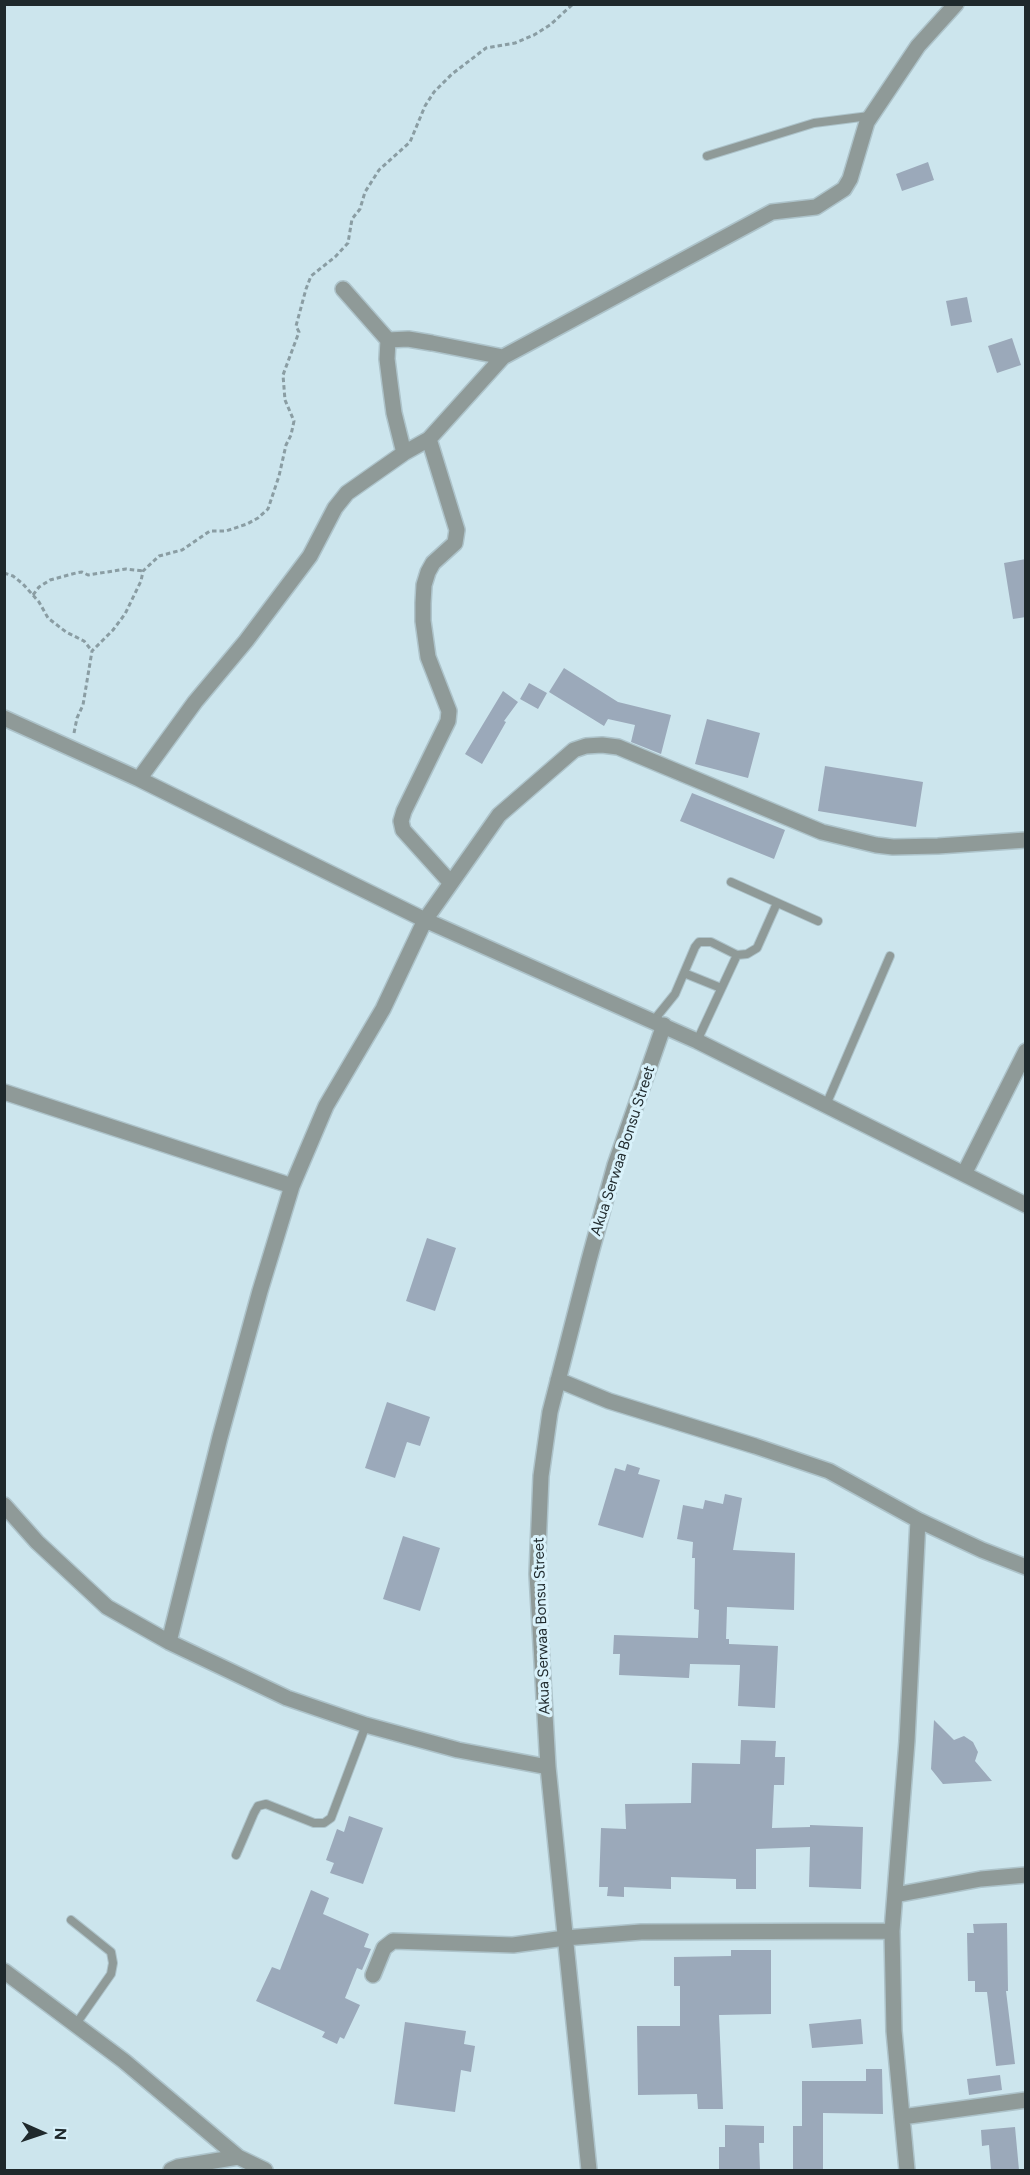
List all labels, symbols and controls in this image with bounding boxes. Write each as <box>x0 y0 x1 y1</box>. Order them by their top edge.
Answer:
street label: Akua Serwaa Bonsu Street <box>587 1064 659 1238</box>
street label: Akua Serwaa Bonsu Street <box>530 1537 554 1715</box>
north arrow <box>12 2103 72 2163</box>
text: N <box>51 2127 70 2141</box>

